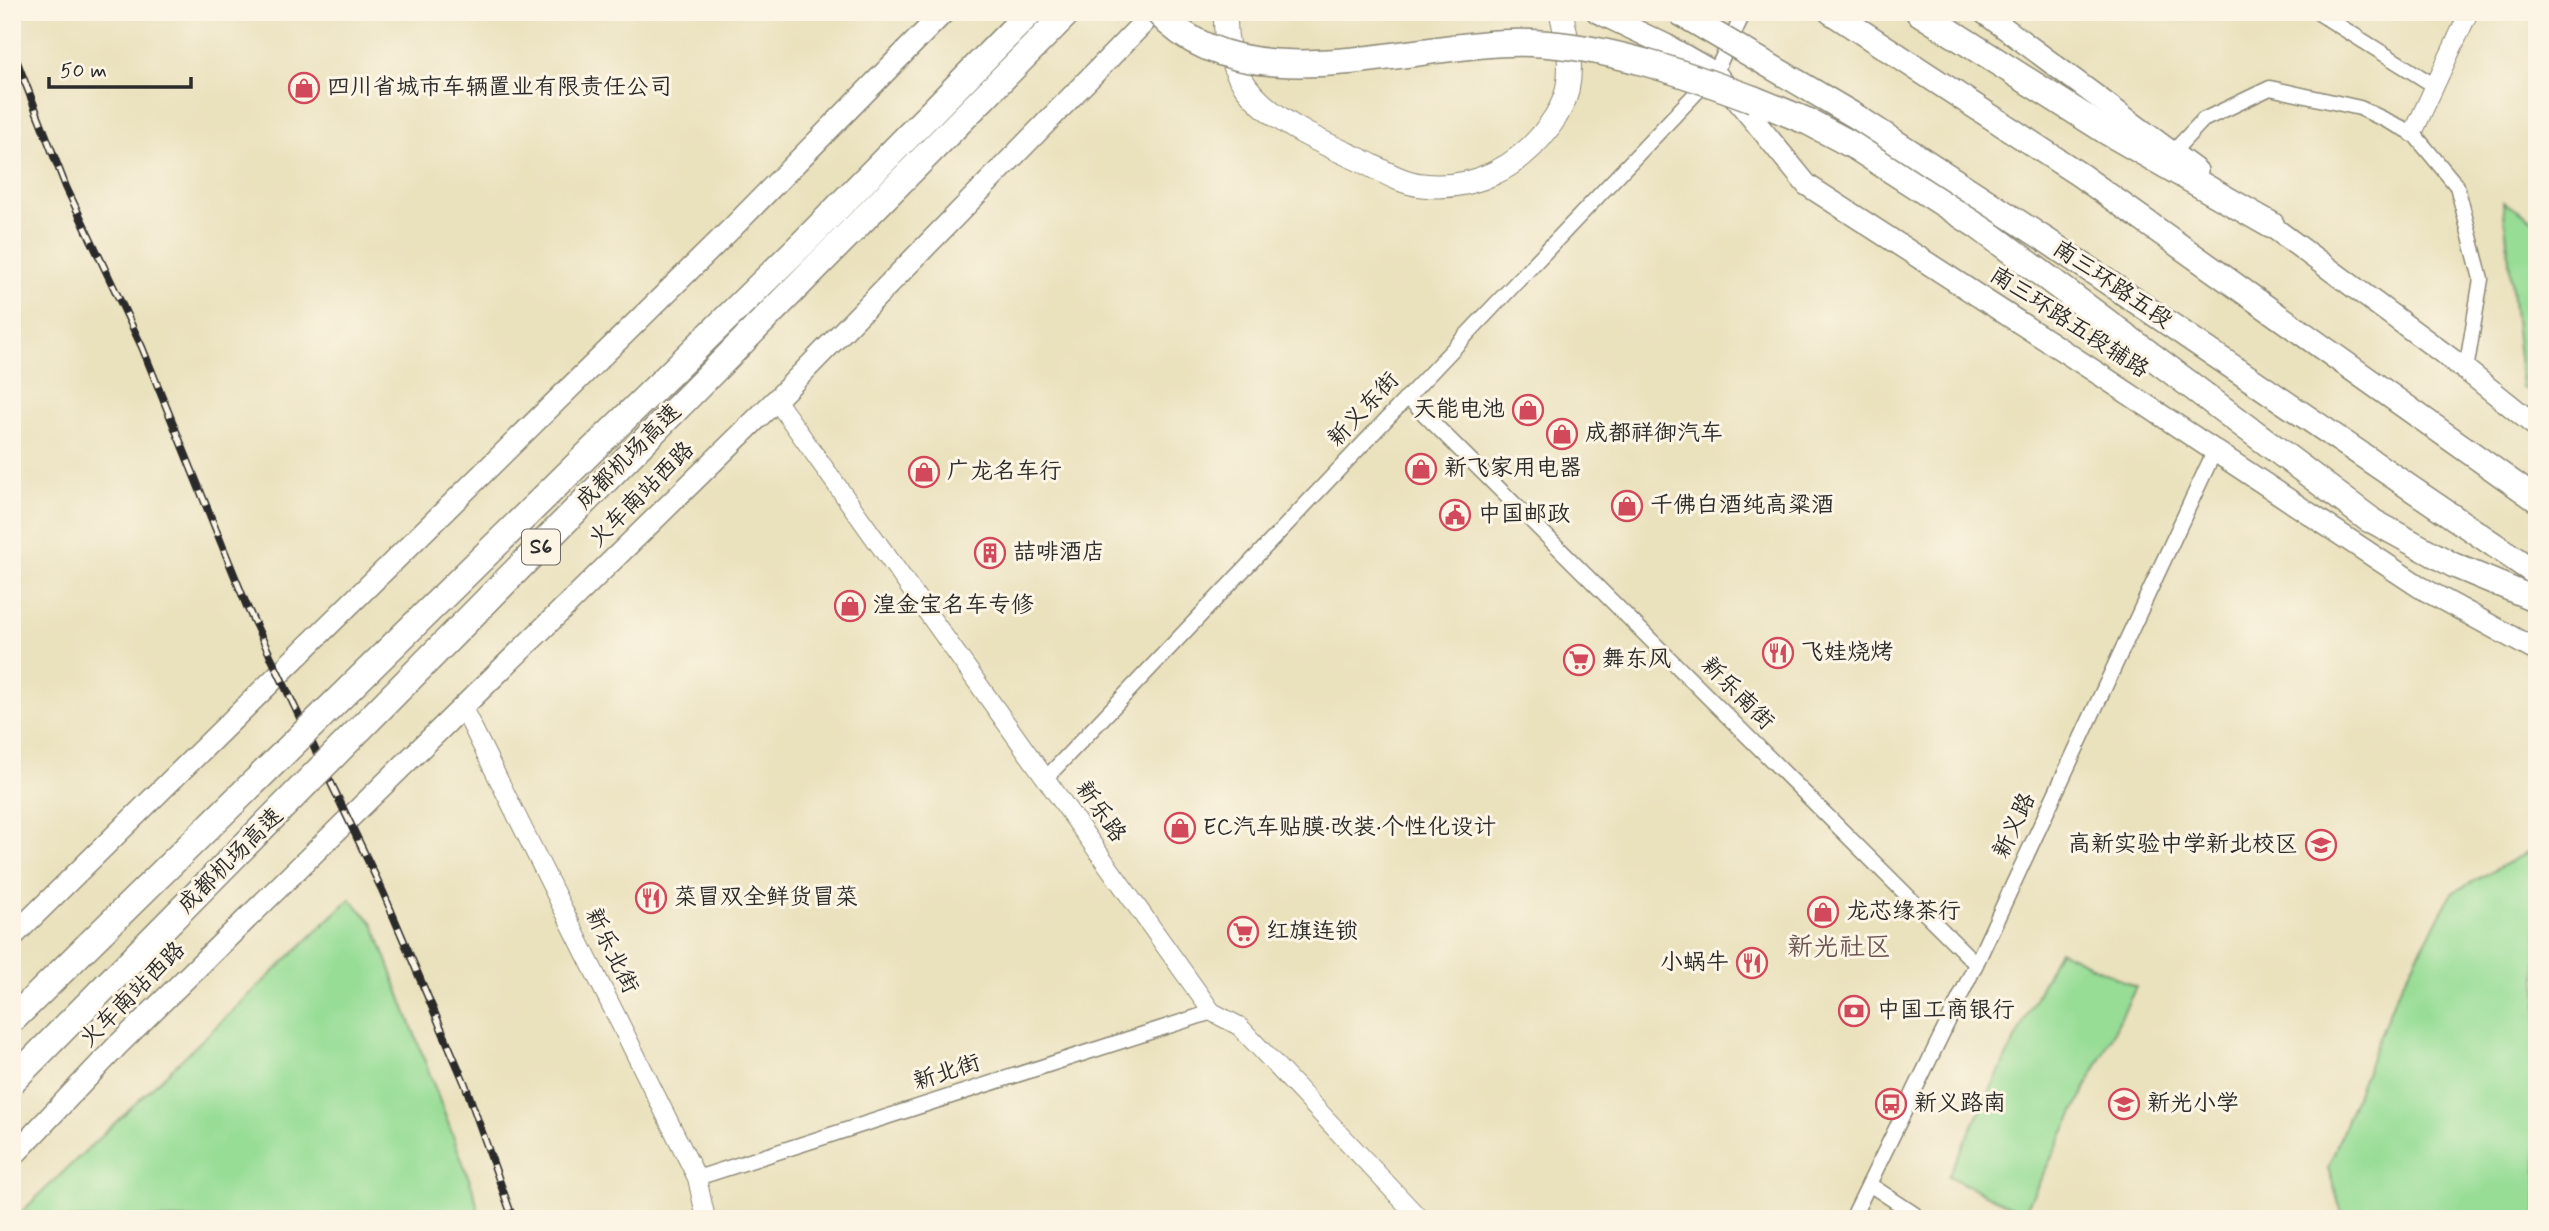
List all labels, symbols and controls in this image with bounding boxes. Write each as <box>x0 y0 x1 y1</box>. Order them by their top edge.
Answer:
scale bar <box>49 46 191 90</box>
text: 50 m <box>60 57 107 85</box>
shop icon: 四川省城市车辆置业有限责任公司 <box>287 71 321 105</box>
place label: 四川省城市车辆置业有限责任公司 <box>327 73 672 103</box>
street label: 南三环路五段 <box>2046 234 2178 336</box>
street label: 南三环路五段辅路 <box>1984 260 2154 386</box>
street label: 新义东街 <box>1322 366 1406 454</box>
shop icon: 天能电池 <box>1511 393 1545 427</box>
place label: 天能电池 <box>1413 395 1505 425</box>
street label: 成都机场高速 <box>570 398 688 516</box>
shop icon: 成都祥御汽车 <box>1545 417 1579 451</box>
place label: 成都祥御汽车 <box>1585 419 1723 449</box>
street label: 火车南站西路 <box>583 436 701 554</box>
shop icon: 新飞家用电器 <box>1404 452 1438 486</box>
place label: 新飞家用电器 <box>1444 454 1582 484</box>
shop icon: 广龙名车行 <box>907 455 941 489</box>
place label: 广龙名车行 <box>947 457 1062 487</box>
shop icon: 千佛白酒纯高粱酒 <box>1610 489 1644 523</box>
place label: 千佛白酒纯高粱酒 <box>1650 491 1834 521</box>
public building icon: 中国邮政 <box>1438 498 1472 532</box>
place label: 中国邮政 <box>1478 500 1570 530</box>
road number: S6 <box>522 530 560 564</box>
building icon: 喆啡酒店 <box>973 536 1007 570</box>
place label: 喆啡酒店 <box>1013 538 1105 568</box>
shop icon: 湟金宝名车专修 <box>833 589 867 623</box>
place label: 湟金宝名车专修 <box>873 591 1034 621</box>
restaurant icon: 飞娃烧烤 <box>1761 636 1795 670</box>
place label: 飞娃烧烤 <box>1801 638 1893 668</box>
supermarket icon: 舞东风 <box>1562 643 1596 677</box>
place label: 舞东风 <box>1602 645 1671 675</box>
street label: 新乐南街 <box>1694 651 1780 737</box>
street label: 新乐路 <box>1068 775 1132 849</box>
street label: 新义路 <box>1987 788 2043 864</box>
street label: 成都机场高速 <box>172 802 290 920</box>
shop icon: EC汽车贴膜·改装·个性化设计 <box>1163 811 1197 845</box>
place label: EC汽车贴膜·改装·个性化设计 <box>1203 813 1496 843</box>
school or university icon: 高新实验中学新北校区 <box>2304 828 2338 862</box>
place label: 高新实验中学新北校区 <box>2068 830 2298 860</box>
restaurant icon: 菜冒双全鲜货冒菜 <box>634 881 668 915</box>
place label: 菜冒双全鲜货冒菜 <box>674 883 858 913</box>
shop icon: 龙芯缘茶行 <box>1806 895 1840 929</box>
place label: 龙芯缘茶行 <box>1846 897 1961 927</box>
street label: 新乐北街 <box>577 903 645 999</box>
supermarket icon: 红旗连锁 <box>1226 915 1260 949</box>
place label: 红旗连锁 <box>1266 917 1358 947</box>
district label: 新光社区 <box>1787 931 1891 965</box>
street label: 火车南站西路 <box>74 936 192 1054</box>
restaurant icon: 小蜗牛 <box>1735 946 1769 980</box>
place label: 小蜗牛 <box>1660 948 1729 978</box>
bank icon: 中国工商银行 <box>1837 994 1871 1028</box>
place label: 中国工商银行 <box>1877 996 2015 1026</box>
street label: 新北街 <box>910 1048 984 1098</box>
bus stop icon: 新义路南 <box>1874 1087 1908 1121</box>
school or university icon: 新光小学 <box>2107 1087 2141 1121</box>
place label: 新义路南 <box>1914 1089 2006 1119</box>
place label: 新光小学 <box>2147 1089 2239 1119</box>

